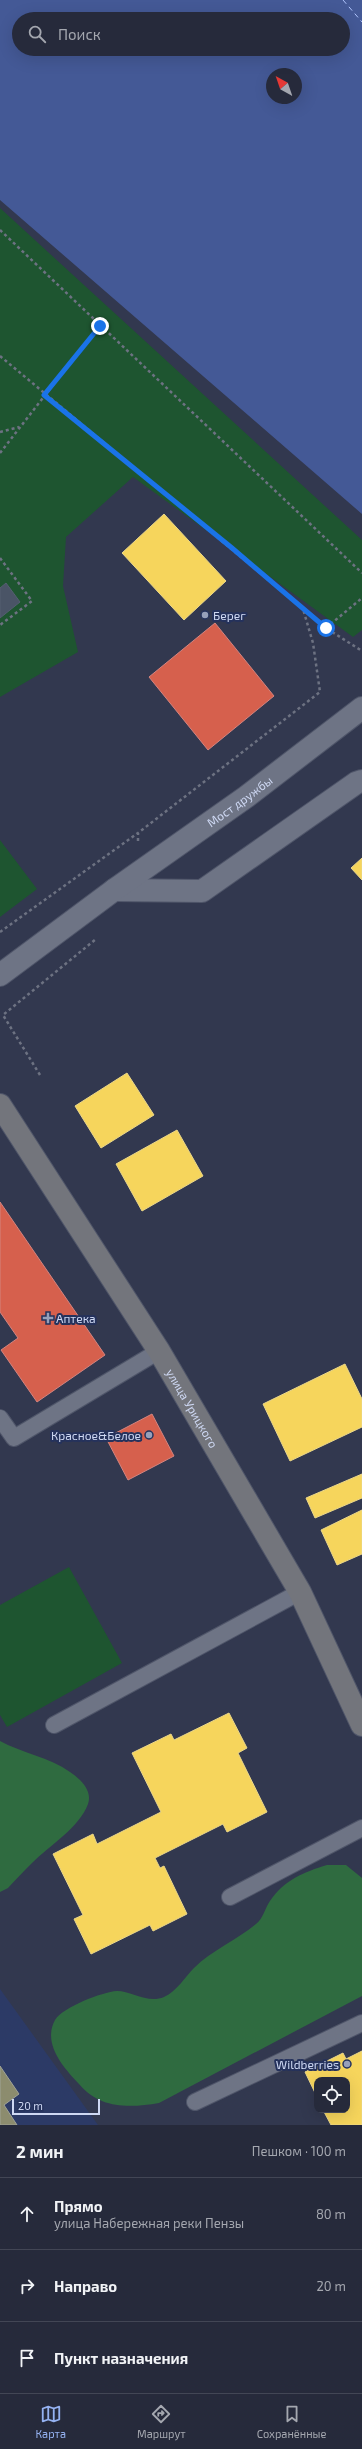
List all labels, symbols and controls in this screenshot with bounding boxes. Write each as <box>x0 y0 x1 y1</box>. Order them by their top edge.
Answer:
search box <box>12 12 350 56</box>
icon: search <box>26 23 48 45</box>
text: Поиск <box>58 25 101 43</box>
north arrow <box>266 68 302 104</box>
route end <box>91 317 109 335</box>
place label: Берег <box>213 608 246 622</box>
marker: Берег <box>200 610 210 620</box>
route start <box>317 619 335 637</box>
street label: Мост дружбы <box>204 773 275 829</box>
place label: Аптека <box>56 1311 96 1325</box>
marker: Аптека <box>43 1313 53 1323</box>
street label: улица Урицкого <box>163 1366 221 1450</box>
place label: Красное&Белое <box>51 1428 141 1442</box>
marker: Красное&Белое <box>144 1430 154 1440</box>
place label: Wildberries <box>276 2057 339 2071</box>
marker: Wildberries <box>342 2059 352 2069</box>
map controls <box>314 2077 350 2113</box>
button: locate <box>314 2077 350 2113</box>
scale bar <box>12 2097 100 2116</box>
text: 20 m <box>18 2099 43 2112</box>
text: 2 мин <box>16 2141 64 2161</box>
text: Пешком · 100 m <box>252 2143 346 2159</box>
text: Прямо <box>54 2197 103 2215</box>
icon: ahead <box>16 2203 38 2225</box>
text: 80 m <box>316 2206 346 2222</box>
text: улица Набережная реки Пензы <box>54 2215 244 2231</box>
icon: right <box>16 2275 38 2297</box>
text: Направо <box>54 2277 117 2295</box>
text: 20 m <box>317 2278 346 2294</box>
icon: arrive <box>16 2347 38 2369</box>
text: Пункт назначения <box>54 2349 188 2367</box>
tab: Карта <box>36 2403 66 2440</box>
tab: Маршрут <box>137 2403 186 2440</box>
tab: Сохранённые <box>257 2403 326 2440</box>

